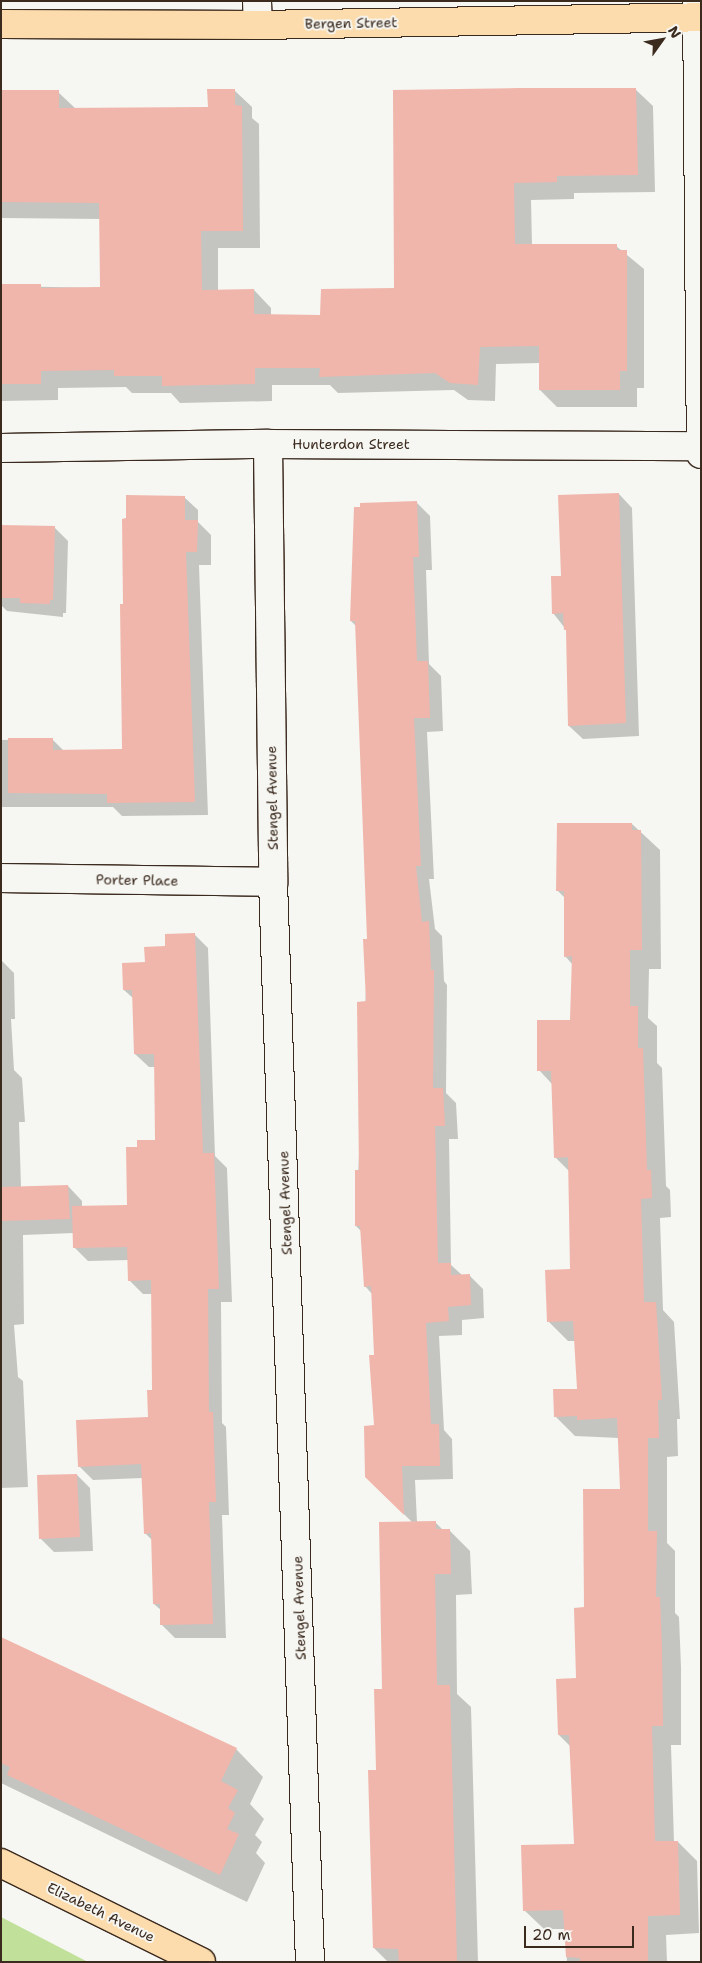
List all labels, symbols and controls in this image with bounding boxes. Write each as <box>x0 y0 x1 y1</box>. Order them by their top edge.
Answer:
street label: Bergen Street <box>305 14 397 32</box>
north arrow <box>637 15 687 65</box>
text: N <box>664 23 685 42</box>
street label: Hunterdon Street <box>292 436 410 452</box>
street label: Stengel Avenue <box>263 746 281 850</box>
street label: Porter Place <box>96 871 178 889</box>
street label: Stengel Avenue <box>275 1151 295 1255</box>
street label: Stengel Avenue <box>289 1556 309 1660</box>
street label: Elizabeth Avenue <box>44 1879 158 1945</box>
scale bar <box>527 1916 637 1948</box>
text: 20 m <box>532 1925 571 1945</box>

